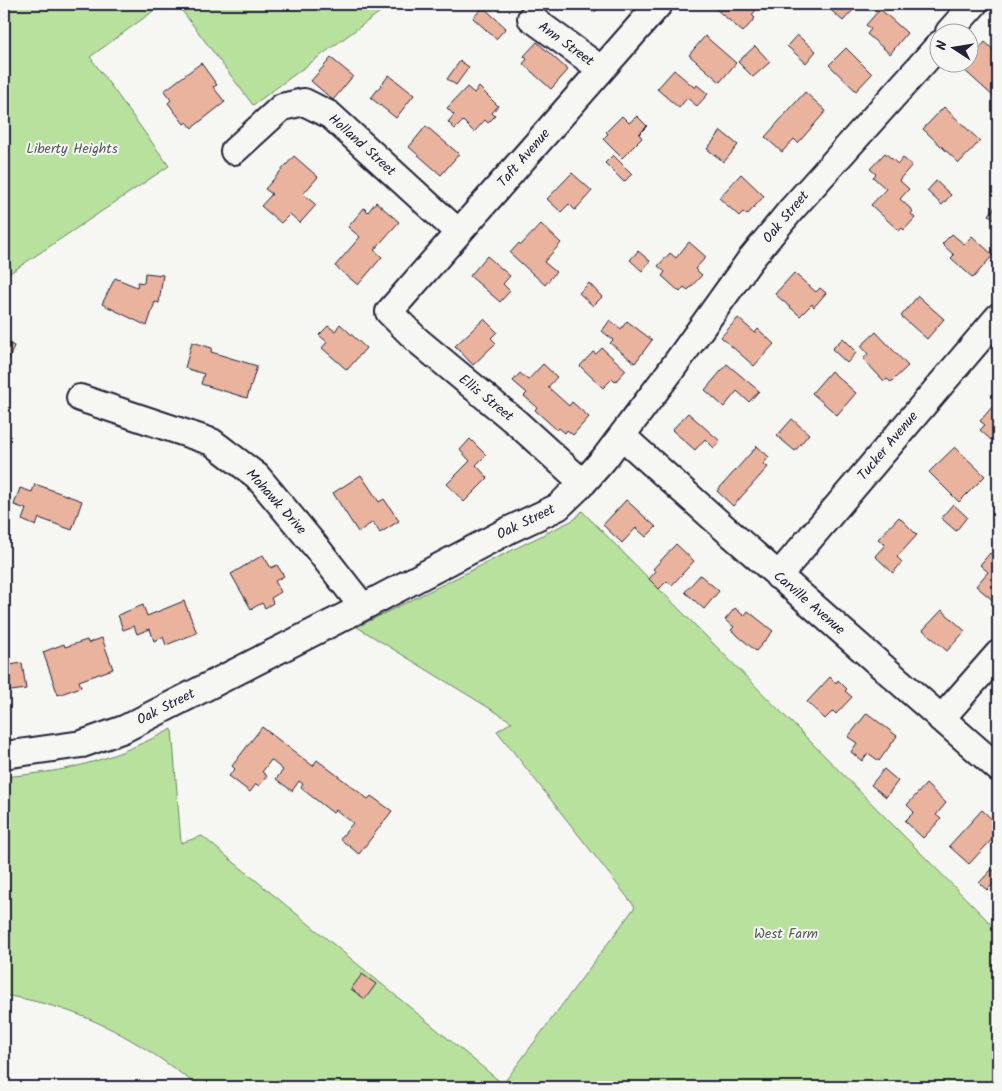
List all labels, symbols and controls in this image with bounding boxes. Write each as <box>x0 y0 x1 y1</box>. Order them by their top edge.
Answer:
street label: Ann Street <box>533 16 599 72</box>
north arrow <box>930 22 980 72</box>
text: N <box>931 39 954 52</box>
street label: Holland Street <box>323 108 401 182</box>
street label: Taft Avenue <box>492 123 556 192</box>
park label: Liberty Heights <box>26 138 118 160</box>
street label: Oak Street <box>757 185 815 248</box>
street label: Ellis Street <box>454 369 519 428</box>
street label: Tucker Avenue <box>852 406 924 486</box>
street label: Mohawk Drive <box>240 464 312 540</box>
street label: Oak Street <box>493 498 560 546</box>
street label: Carville Avenue <box>768 566 850 641</box>
street label: Oak Street <box>133 683 199 731</box>
park label: West Farm <box>754 923 818 945</box>

